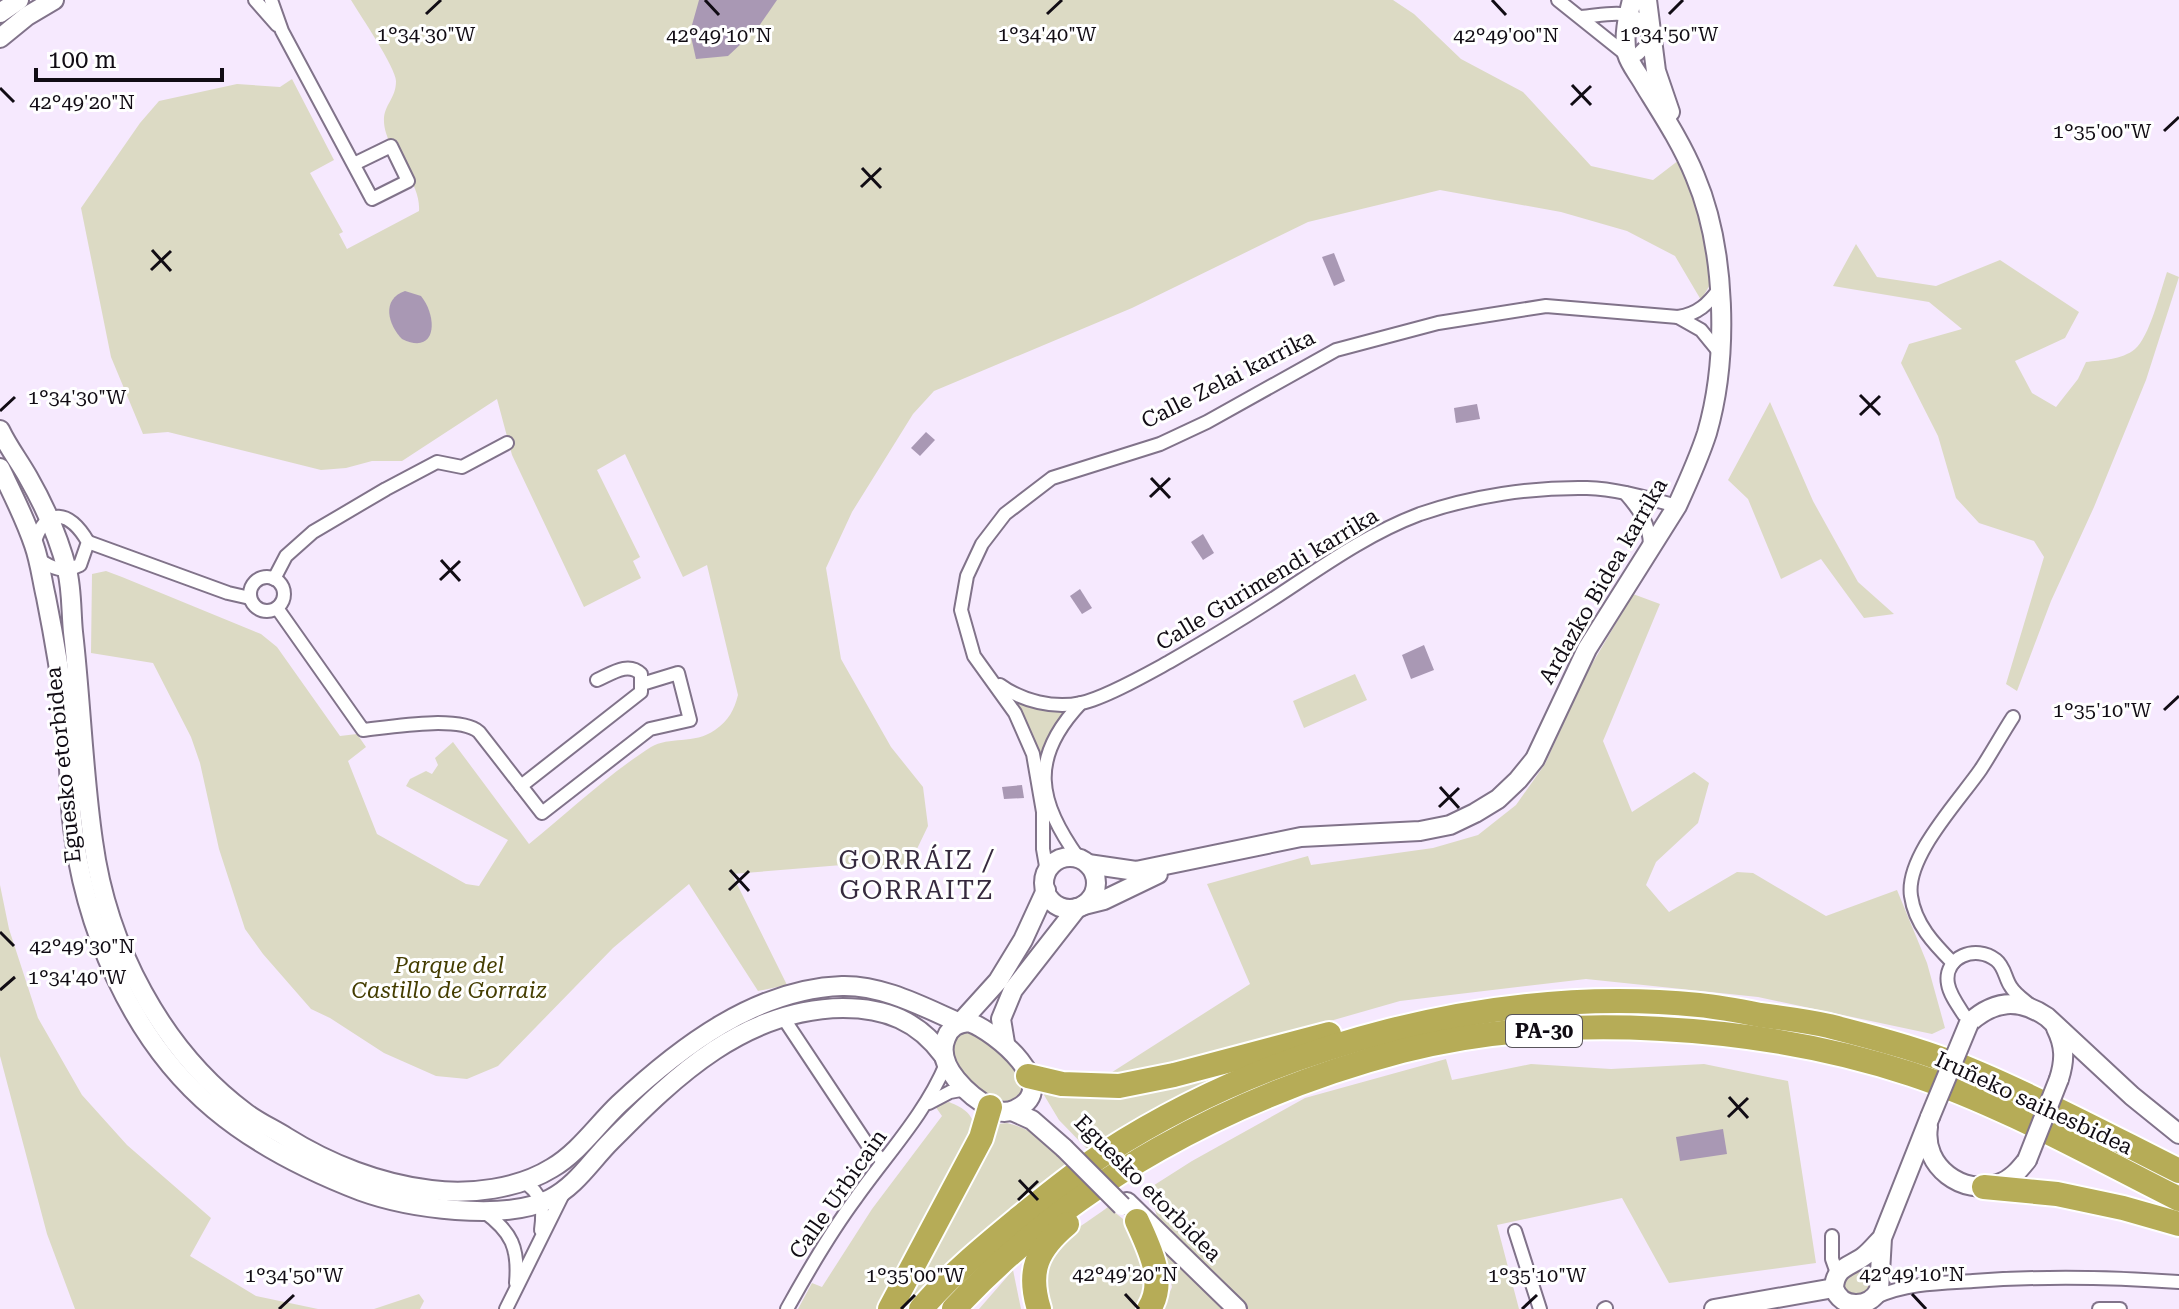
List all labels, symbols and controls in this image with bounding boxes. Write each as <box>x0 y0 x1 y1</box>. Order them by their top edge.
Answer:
text: 1°34'30"W <box>377 22 476 46</box>
text: 1°34'40"W <box>998 22 1097 46</box>
text: 1°34'50"W <box>1620 22 1719 46</box>
text: 42°49'10"N <box>666 23 772 47</box>
text: 42°49'00"N <box>1453 23 1559 47</box>
scale bar <box>36 32 222 82</box>
text: 100 m <box>48 46 116 74</box>
text: 42°49'20"N <box>29 90 135 114</box>
text: 1°35'00"W <box>2053 119 2152 143</box>
street label: Calle Zelai karrika <box>1137 324 1319 434</box>
text: 1°34'30"W <box>28 385 127 409</box>
street label: Ardazko Bidea karrika <box>1534 474 1672 688</box>
street label: Calle Gurimendi karrika <box>1151 503 1383 655</box>
street label: Eguesko etorbidea <box>40 666 86 864</box>
text: 1°35'10"W <box>2053 698 2152 722</box>
district label: GORRÁIZ / GORRAITZ <box>839 844 995 905</box>
text: 42°49'30"N <box>29 934 135 958</box>
park label: Parque del Castillo de Gorraiz <box>351 953 547 1003</box>
text: 1°34'40"W <box>28 965 127 989</box>
road number: PA-30 <box>1506 1015 1582 1047</box>
street label: Iruñeko saihesbidea <box>1931 1046 2137 1160</box>
street label: Eguesko etorbidea <box>1069 1109 1227 1267</box>
street label: Calle Urbicain <box>784 1125 892 1263</box>
text: 42°49'20"N <box>1072 1262 1178 1286</box>
text: 42°49'10"N <box>1859 1262 1965 1286</box>
text: 1°34'50"W <box>245 1263 344 1287</box>
text: 1°35'00"W <box>866 1263 965 1287</box>
text: 1°35'10"W <box>1488 1263 1587 1287</box>

